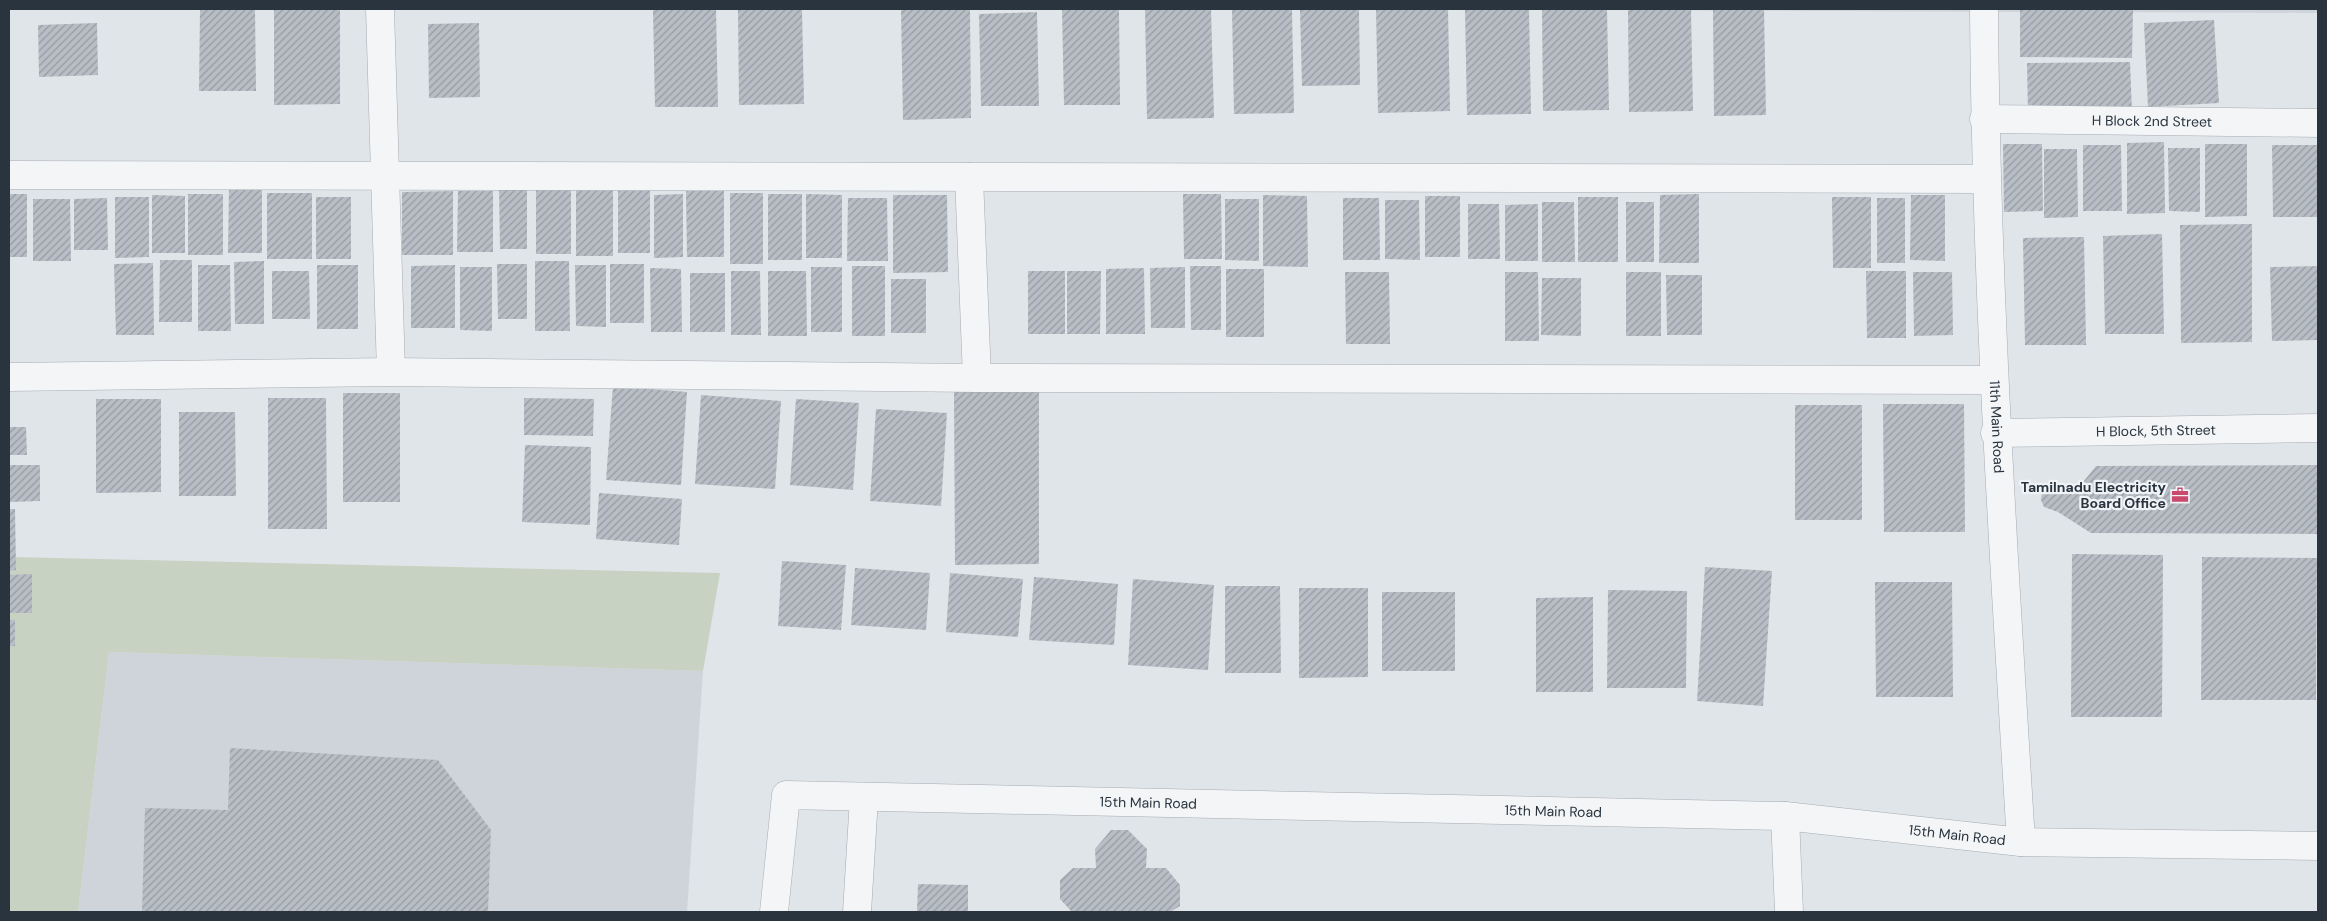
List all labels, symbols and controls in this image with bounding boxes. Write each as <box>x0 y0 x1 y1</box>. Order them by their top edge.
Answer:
street label: H Block 2nd Street <box>2092 111 2212 131</box>
street label: 11th Main Road <box>1986 380 2008 474</box>
street label: H Block, 5th Street <box>2096 421 2216 440</box>
place label: Tamilnadu Electricity Board Office <box>2021 478 2167 512</box>
office icon: Tamilnadu Electricity Board Office <box>2170 485 2190 505</box>
street label: 15th Main Road <box>1099 793 1197 813</box>
street label: 15th Main Road <box>1504 801 1602 821</box>
street label: 15th Main Road <box>1908 821 2007 849</box>

